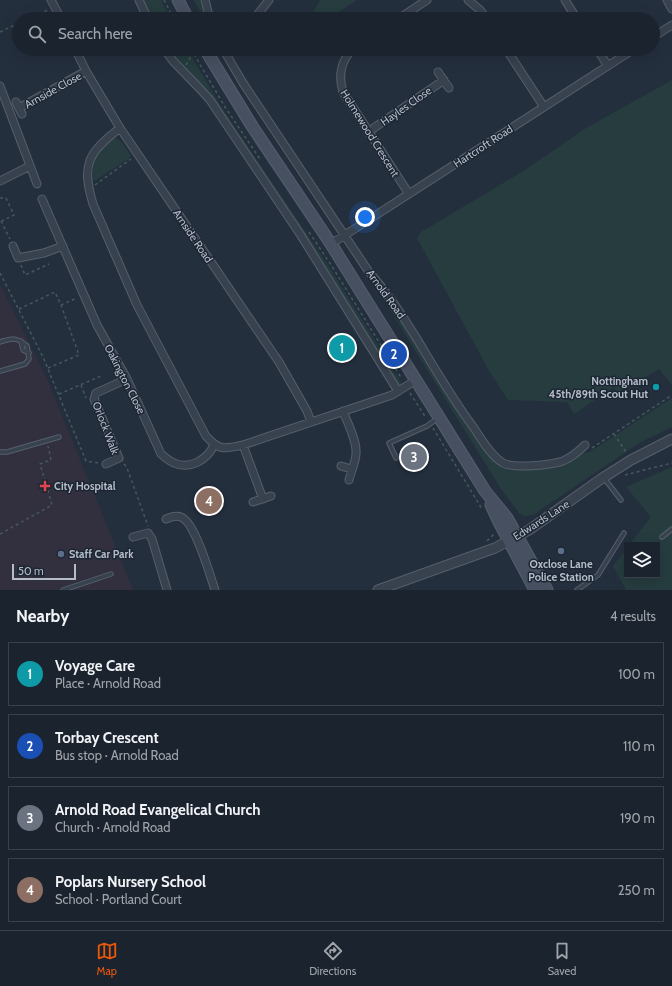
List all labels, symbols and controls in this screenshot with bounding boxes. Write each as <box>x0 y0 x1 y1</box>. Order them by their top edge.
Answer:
search box <box>12 12 660 56</box>
icon: search <box>26 23 48 45</box>
text: Search here <box>58 25 133 43</box>
street label: Arnside Close <box>22 68 84 111</box>
street label: Hayles Close <box>378 83 434 129</box>
street label: Holmewood Crescent <box>337 87 403 180</box>
street label: Hartcroft Road <box>451 122 515 170</box>
street label: Arnside Road <box>170 207 216 265</box>
your location <box>355 207 375 227</box>
street label: Arnold Road <box>363 267 409 321</box>
pin: 1 <box>329 333 355 363</box>
pin: 2 <box>381 339 407 369</box>
street label: Oakington Close <box>101 342 149 417</box>
place label: Nottingham 45th/89th Scout Hut <box>549 374 648 401</box>
marker: Nottingham 45th/89th Scout Hut <box>651 382 661 392</box>
street label: Orlock Walk <box>89 400 123 457</box>
pin: 3 <box>401 442 427 472</box>
place label: City Hospital <box>54 479 116 493</box>
marker: City Hospital <box>39 480 51 492</box>
pin: 4 <box>196 486 222 516</box>
street label: Edwards Lane <box>510 496 572 543</box>
map controls <box>624 542 660 578</box>
button: layers <box>624 542 660 578</box>
marker: Oxclose Lane Police Station <box>556 546 566 556</box>
place label: Staff Car Park <box>69 547 134 561</box>
marker: Staff Car Park <box>56 549 66 559</box>
place label: Oxclose Lane Police Station <box>528 557 594 584</box>
scale bar <box>12 562 76 581</box>
text: 50 m <box>18 564 44 578</box>
text: Nearby <box>16 606 69 626</box>
text: 4 results <box>610 608 656 624</box>
text: Voyage Care <box>55 657 135 675</box>
text: 1 <box>28 666 32 682</box>
text: 100 m <box>618 666 655 682</box>
text: Place · Arnold Road <box>55 675 161 691</box>
text: Torbay Crescent <box>55 729 159 747</box>
text: 2 <box>27 738 33 754</box>
text: 110 m <box>623 738 655 754</box>
text: Bus stop · Arnold Road <box>55 747 179 763</box>
text: Arnold Road Evangelical Church <box>55 801 261 819</box>
text: 3 <box>26 810 34 826</box>
text: 190 m <box>620 810 655 826</box>
text: Church · Arnold Road <box>55 819 171 835</box>
text: Poplars Nursery School <box>55 873 206 891</box>
text: 4 <box>26 882 34 898</box>
text: 250 m <box>618 882 655 898</box>
text: School · Portland Court <box>55 891 182 907</box>
tab: Map <box>96 940 118 978</box>
tab: Directions <box>309 940 356 978</box>
tab: Saved <box>548 940 576 978</box>

